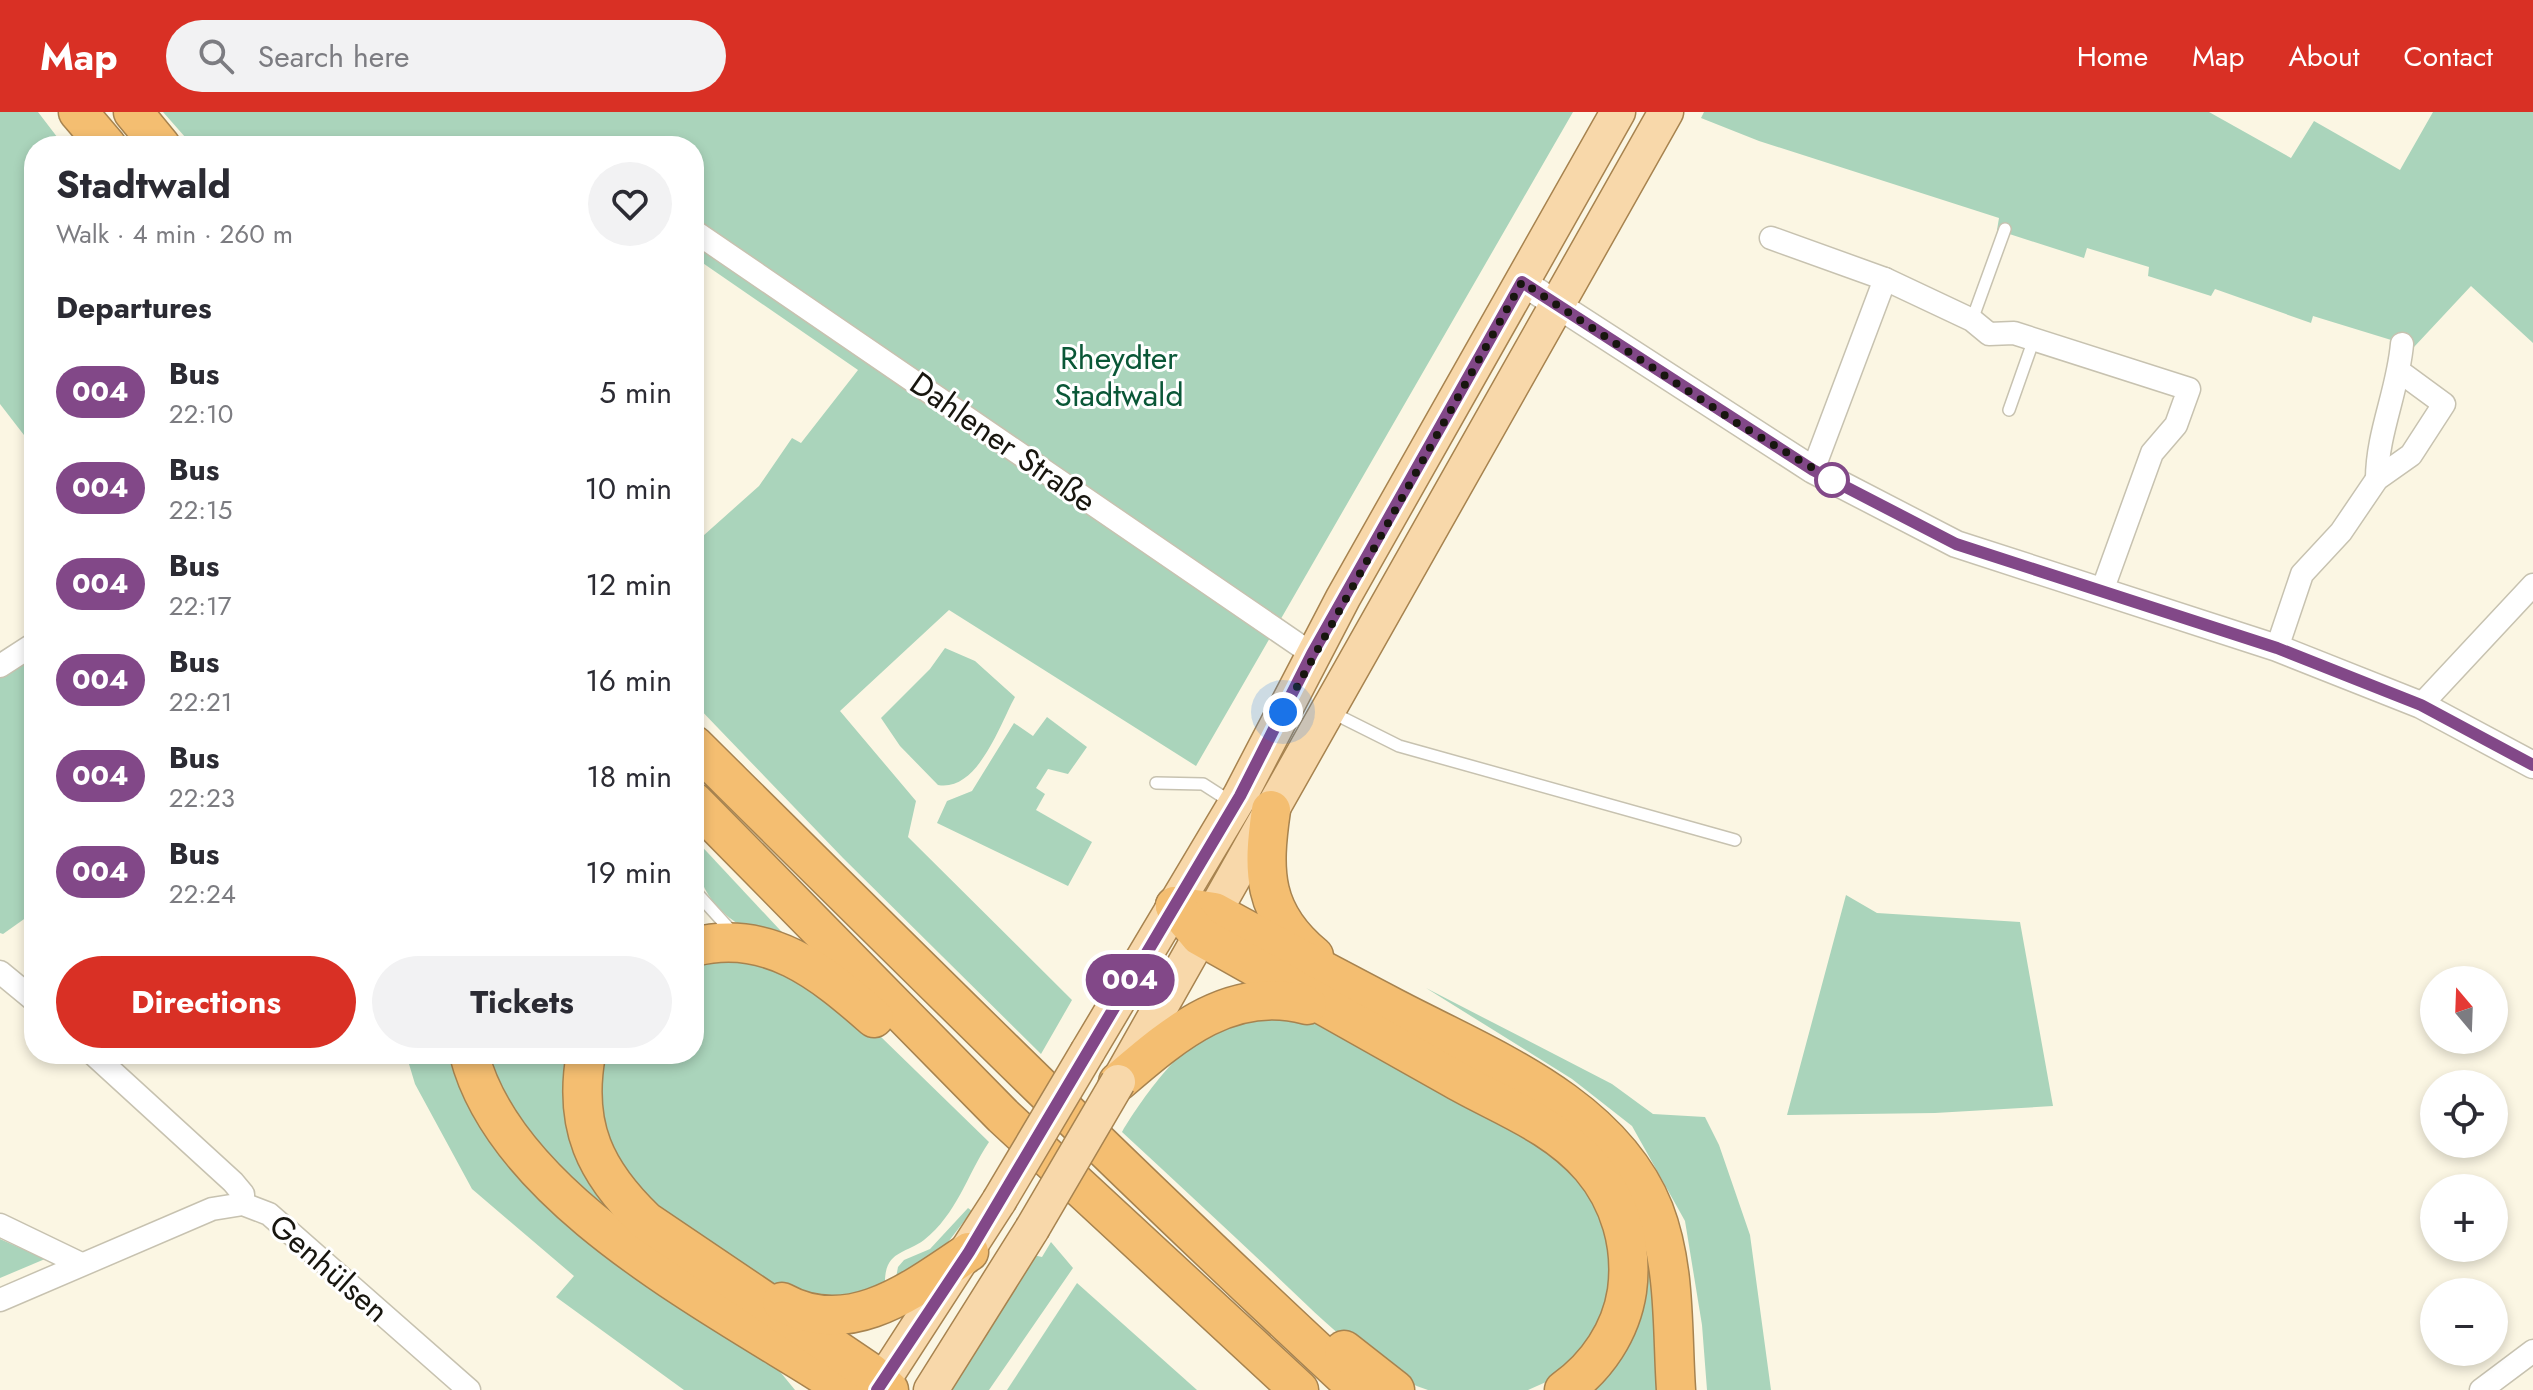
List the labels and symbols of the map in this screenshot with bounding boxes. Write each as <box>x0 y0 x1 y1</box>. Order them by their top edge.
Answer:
park label: Rheydter Stadtwald <box>1054 335 1184 418</box>
street label: Dahlener Straße <box>901 361 1105 523</box>
unlabelled marker <box>1815 463 1849 497</box>
your location <box>1263 692 1303 732</box>
line badge: 004 <box>1084 954 1176 1006</box>
north arrow <box>2420 966 2508 1054</box>
street label: Genhülsen <box>259 1203 399 1333</box>

